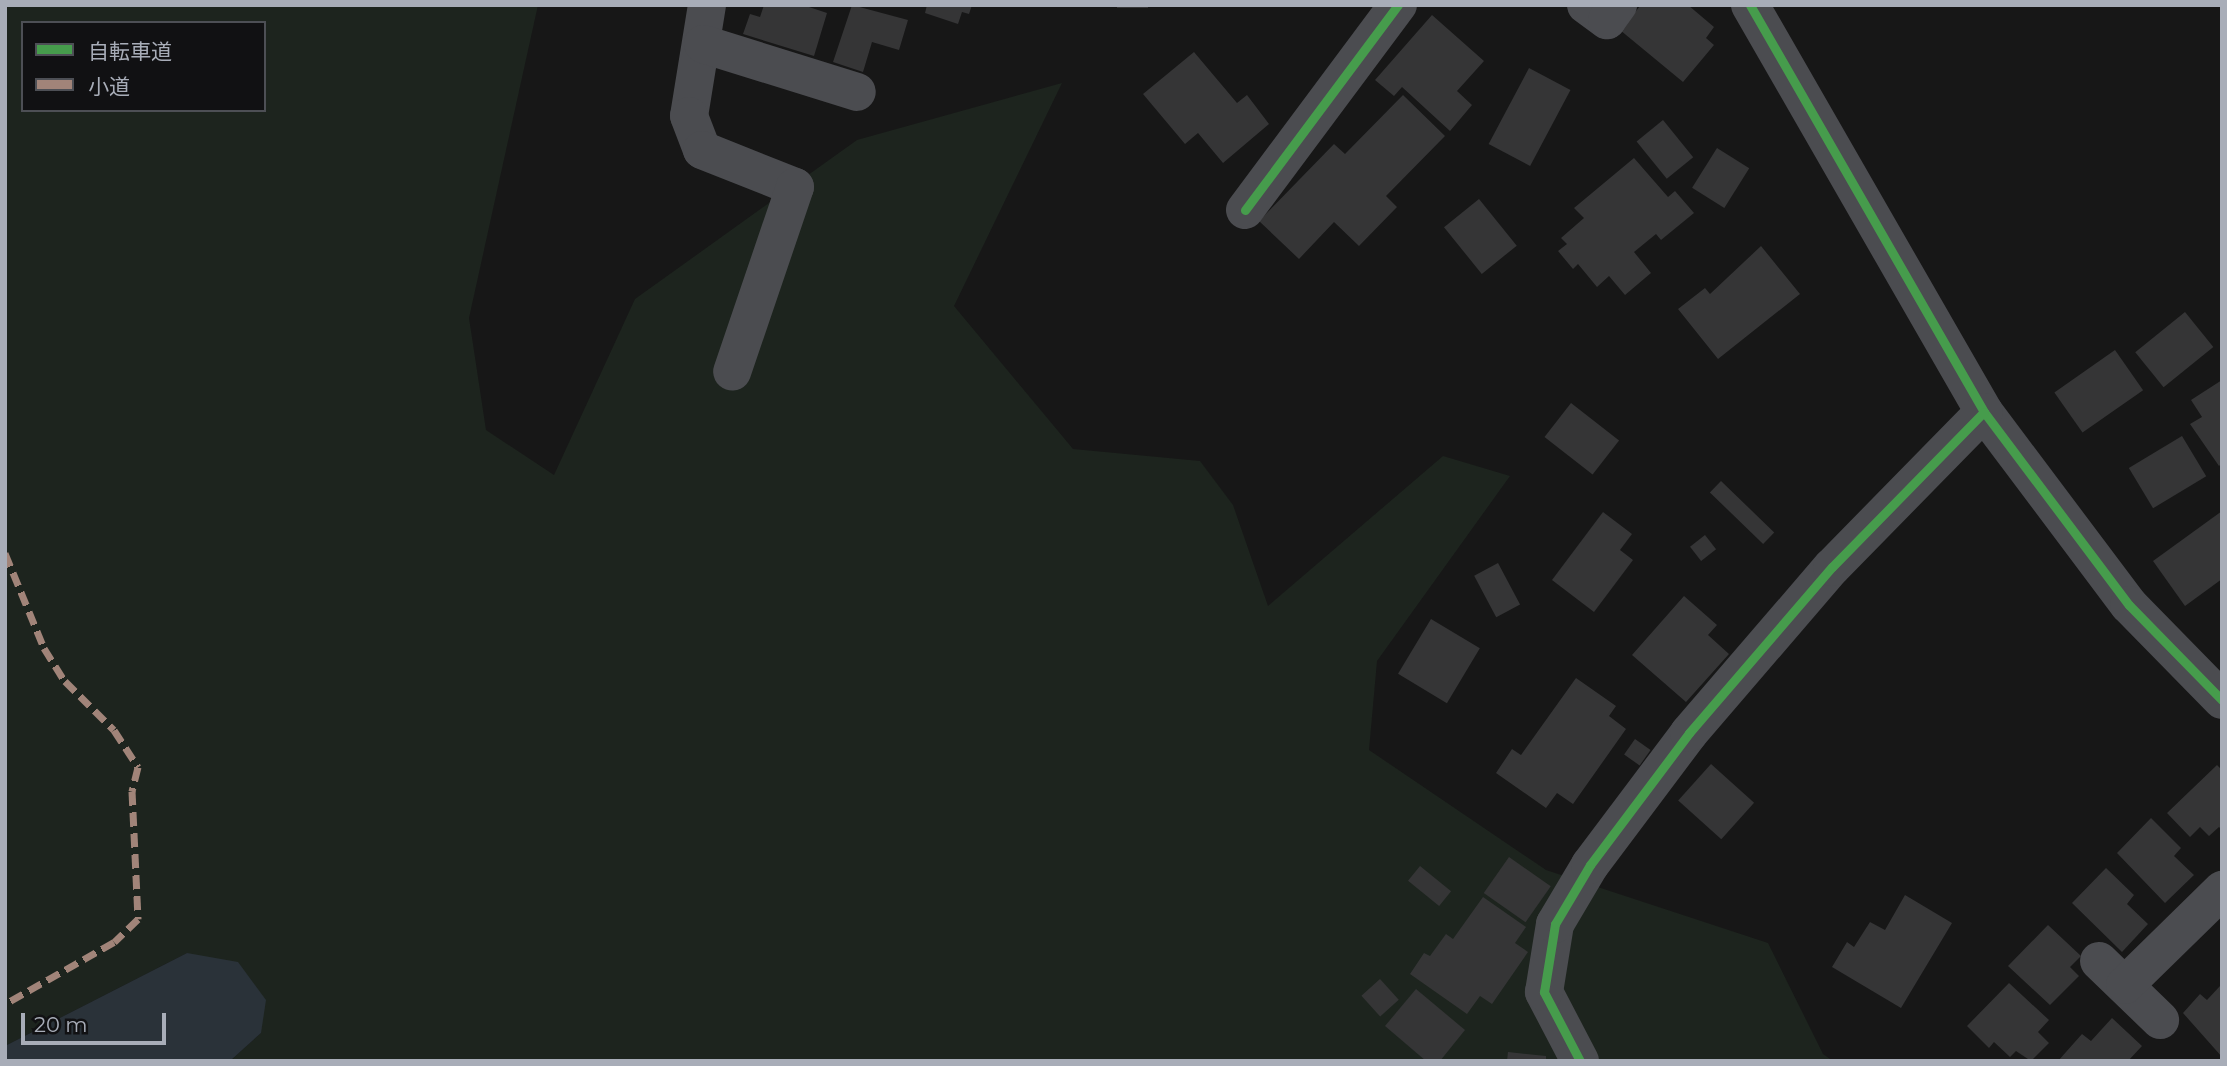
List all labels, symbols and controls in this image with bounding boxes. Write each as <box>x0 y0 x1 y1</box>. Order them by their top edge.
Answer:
legend <box>21 21 266 112</box>
text: 自転車道 <box>88 39 172 64</box>
text: 小道 <box>88 74 130 99</box>
scale bar <box>24 1000 170 1044</box>
text: 20 m <box>34 1012 88 1037</box>

